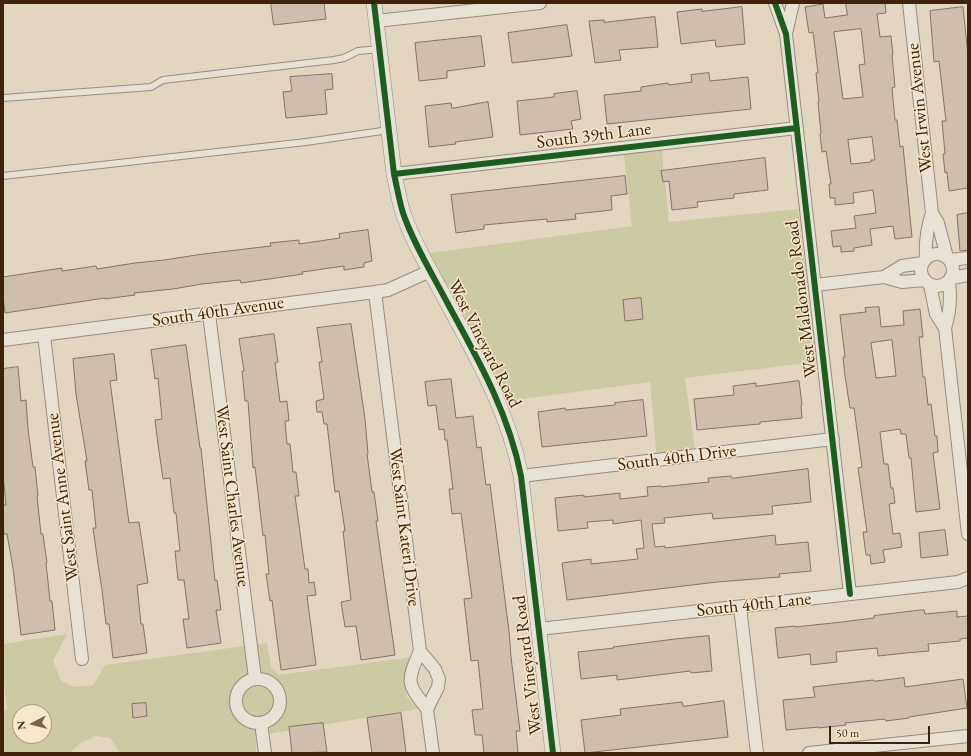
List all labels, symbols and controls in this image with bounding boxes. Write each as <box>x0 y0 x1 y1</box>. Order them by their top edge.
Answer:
street label: West Irwin Avenue <box>902 42 938 174</box>
street label: South 39th Lane <box>535 118 653 154</box>
street label: West Maldonado Road <box>782 219 822 379</box>
street label: West Vineyard Road <box>442 276 526 412</box>
street label: South 40th Avenue <box>151 292 285 332</box>
street label: West Saint Charles Avenue <box>210 404 254 588</box>
street label: West Saint Anne Avenue <box>42 412 84 582</box>
street label: South 40th Drive <box>616 440 738 476</box>
street label: West Saint Kateri Drive <box>384 446 424 608</box>
street label: South 40th Lane <box>696 588 812 622</box>
street label: West Vineyard Road <box>509 594 547 736</box>
north arrow <box>12 704 52 744</box>
scale bar <box>831 718 932 744</box>
text: N <box>14 720 29 731</box>
text: 50 m <box>836 725 859 741</box>

